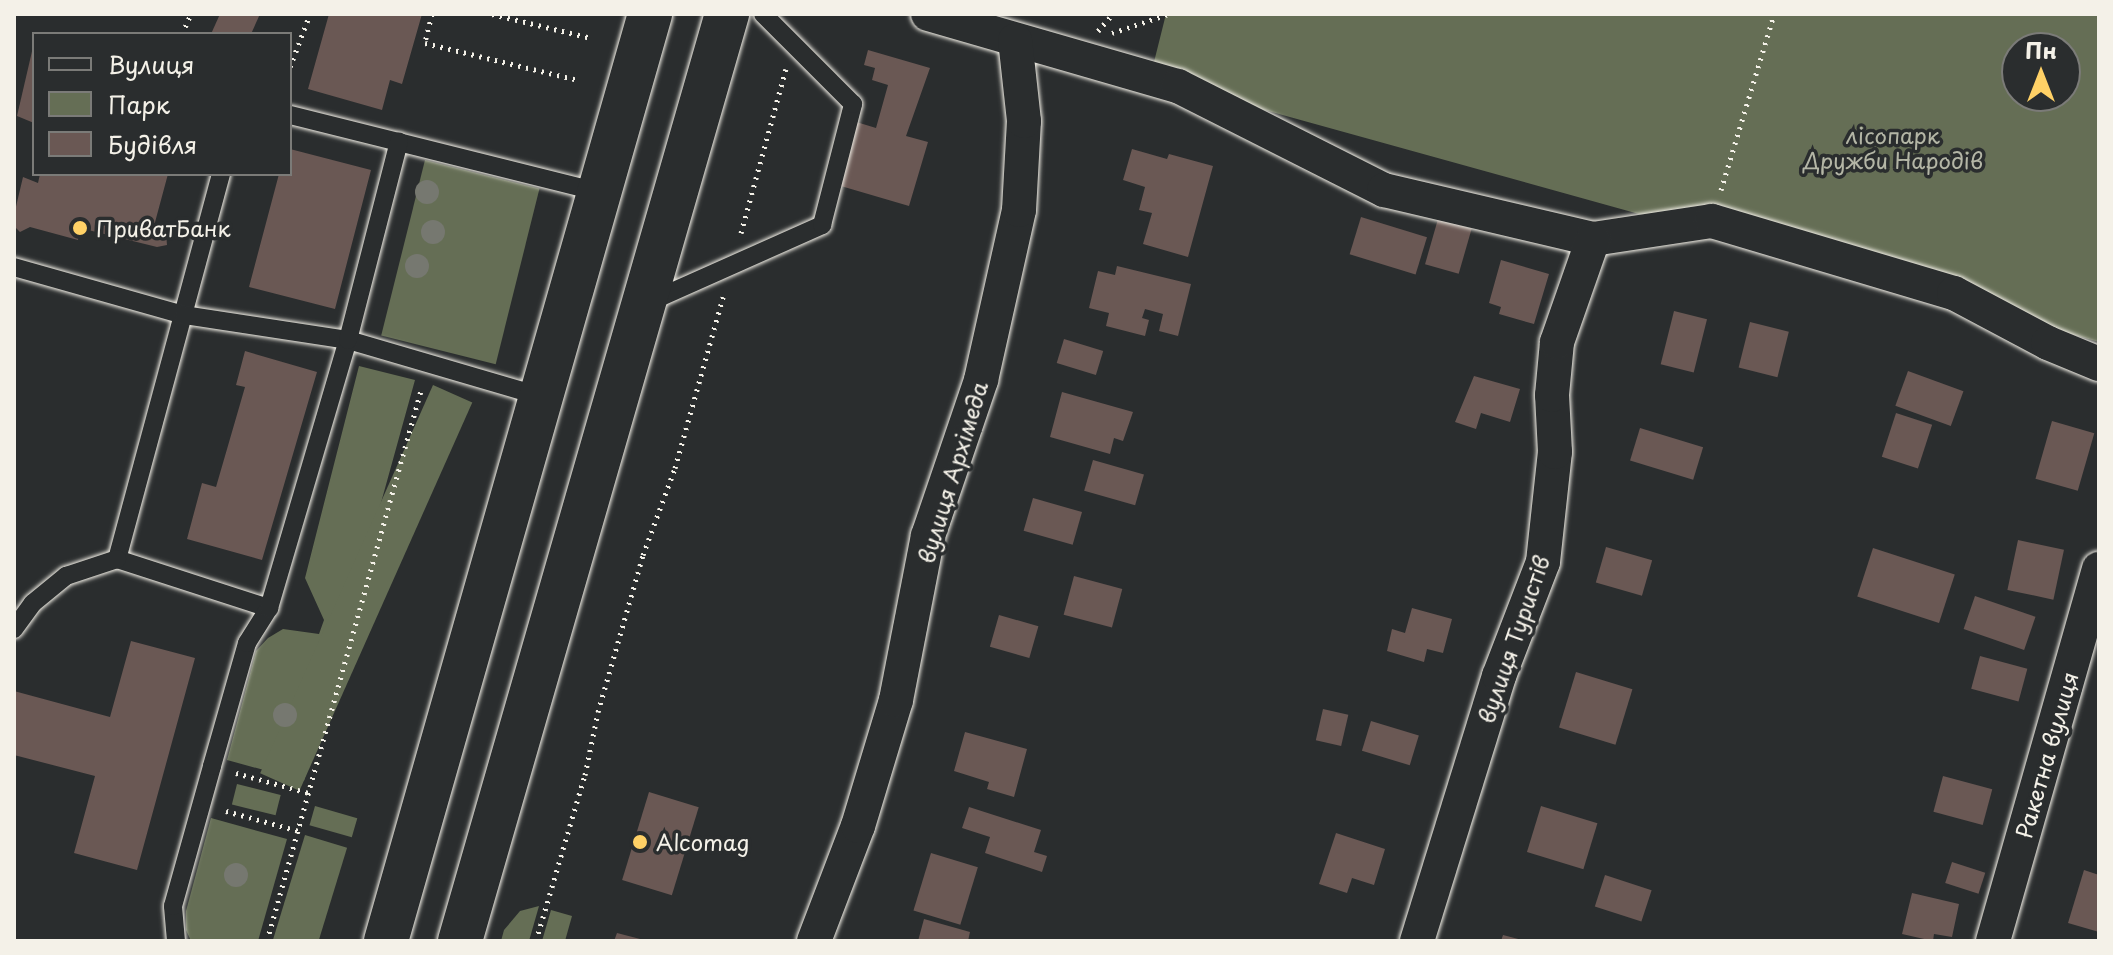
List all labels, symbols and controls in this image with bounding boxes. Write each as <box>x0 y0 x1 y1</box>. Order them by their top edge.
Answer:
legend <box>32 32 292 176</box>
north arrow <box>2001 32 2081 112</box>
text: Пн <box>2025 33 2057 66</box>
text: Вулиця <box>108 46 194 82</box>
text: Парк <box>108 86 170 122</box>
park label: лісопарк Дружби Народів <box>1802 121 1984 172</box>
text: Будівля <box>108 126 197 162</box>
place label: ПриватБанк <box>96 215 231 241</box>
marker: ПриватБанк <box>71 219 89 237</box>
street label: вулиця Архімеда <box>912 378 992 566</box>
street label: вулиця Туристів <box>1472 551 1554 727</box>
street label: Ракетна вулиця <box>2009 668 2083 842</box>
place label: Alcomag <box>656 829 749 855</box>
marker: Alcomag <box>631 833 649 851</box>

